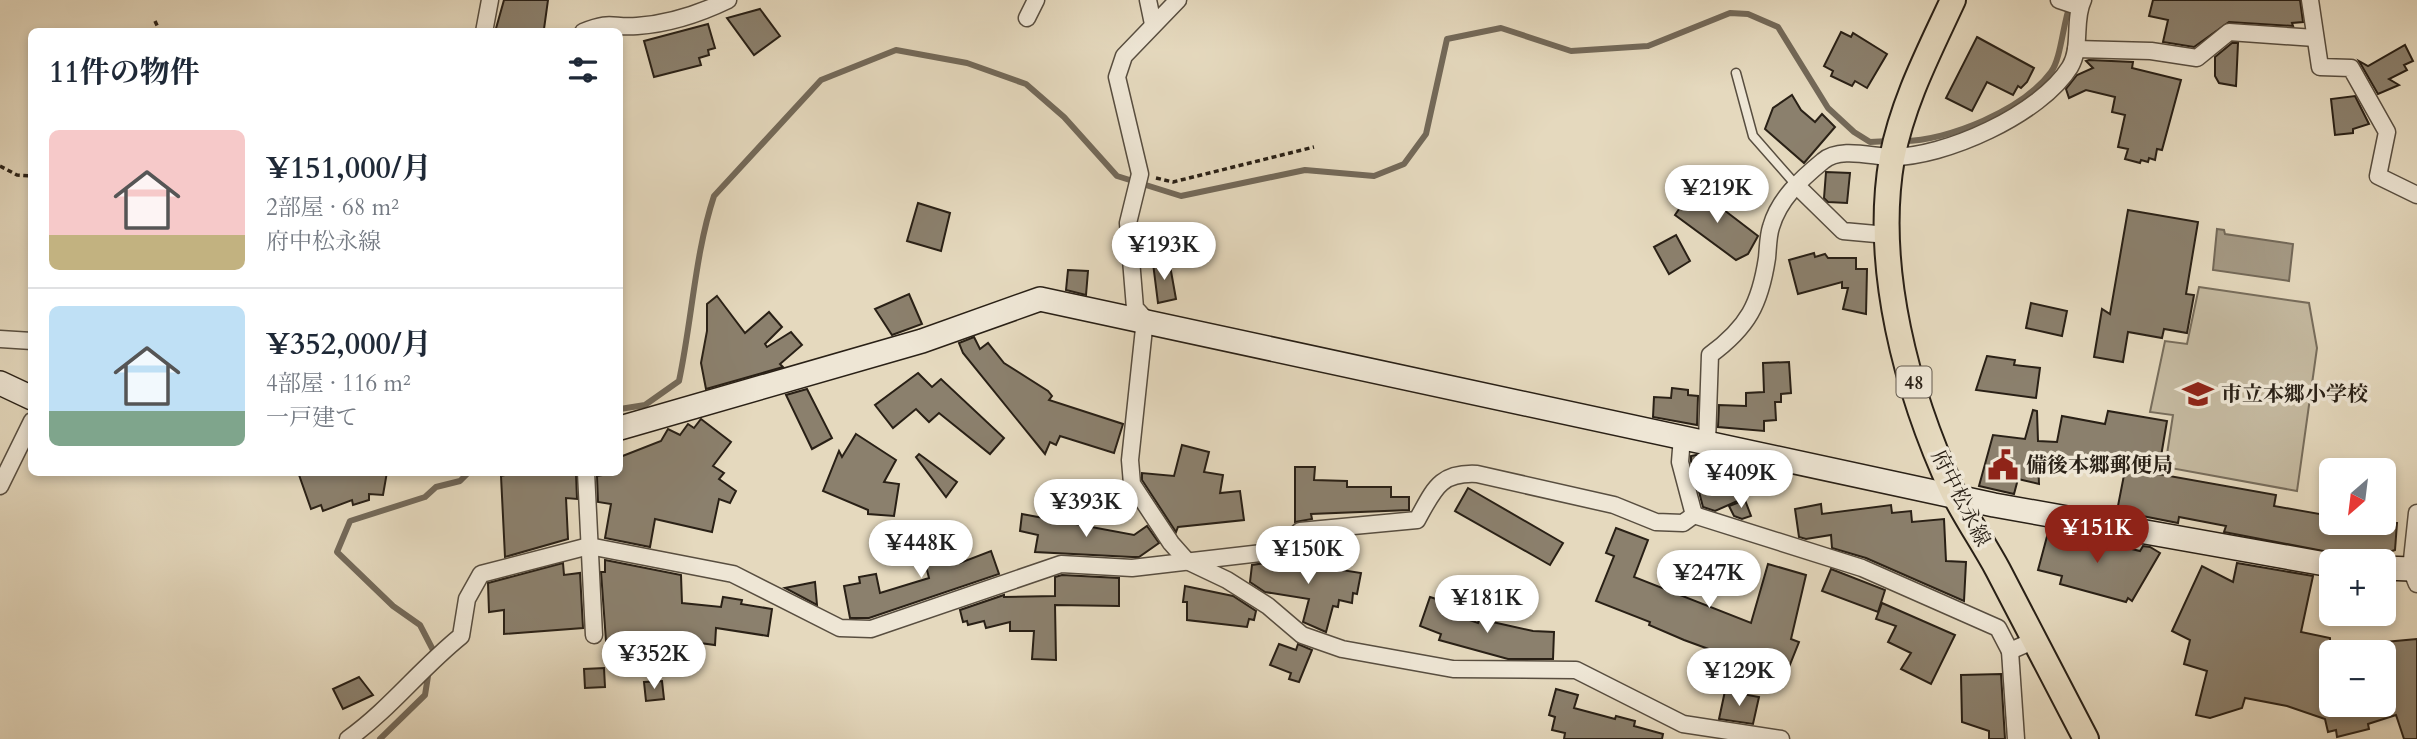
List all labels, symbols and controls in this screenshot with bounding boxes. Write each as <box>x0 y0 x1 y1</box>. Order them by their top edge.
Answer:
icon: filters <box>564 51 602 89</box>
text: 11件の物件 <box>49 52 200 93</box>
text: ¥151,000/月 <box>266 148 432 189</box>
icon: home <box>105 158 189 242</box>
pin: ¥219K <box>1668 166 1766 225</box>
text: ¥219K <box>1681 172 1753 203</box>
text: 2部屋 · 68 m² <box>266 192 399 223</box>
pin: ¥193K <box>1115 222 1213 282</box>
text: 府中松永線 <box>266 226 381 257</box>
text: ¥193K <box>1128 229 1200 260</box>
text: ¥352,000/月 <box>266 324 432 365</box>
icon: home <box>105 334 189 418</box>
road number: 48 <box>1896 366 1932 398</box>
text: 4部屋 · 116 m² <box>266 368 411 399</box>
school or university icon: 市立本郷小学校 <box>2181 377 2215 411</box>
place label: 市立本郷小学校 <box>2221 380 2368 409</box>
text: 一戸建て <box>266 402 358 433</box>
street label: 府中松永線 <box>1924 445 1997 552</box>
public building icon: 備後本郷郵便局 <box>1986 448 2020 482</box>
pin: ¥409K <box>1692 450 1790 510</box>
place label: 備後本郷郵便局 <box>2026 451 2173 480</box>
text: ¥409K <box>1705 457 1777 488</box>
north arrow <box>2319 458 2396 536</box>
map controls <box>2319 458 2396 717</box>
pin: ¥393K <box>1037 480 1135 539</box>
text: ¥393K <box>1050 486 1122 517</box>
pin: ¥151K <box>2048 505 2146 565</box>
text: ¥151K <box>2061 512 2133 543</box>
pin: ¥448K <box>872 520 970 580</box>
pin: ¥150K <box>1259 526 1357 586</box>
text: ¥448K <box>885 527 957 558</box>
text: ¥150K <box>1272 533 1344 564</box>
button: + <box>2319 549 2396 626</box>
pin: ¥247K <box>1660 550 1758 610</box>
text: ¥247K <box>1673 557 1745 588</box>
pin: ¥181K <box>1438 576 1536 635</box>
text: ¥181K <box>1451 582 1523 613</box>
pin: ¥352K <box>605 632 703 691</box>
text: ¥352K <box>618 638 690 669</box>
button: − <box>2319 640 2396 717</box>
pin: ¥129K <box>1690 648 1788 708</box>
text: ¥129K <box>1703 655 1775 686</box>

